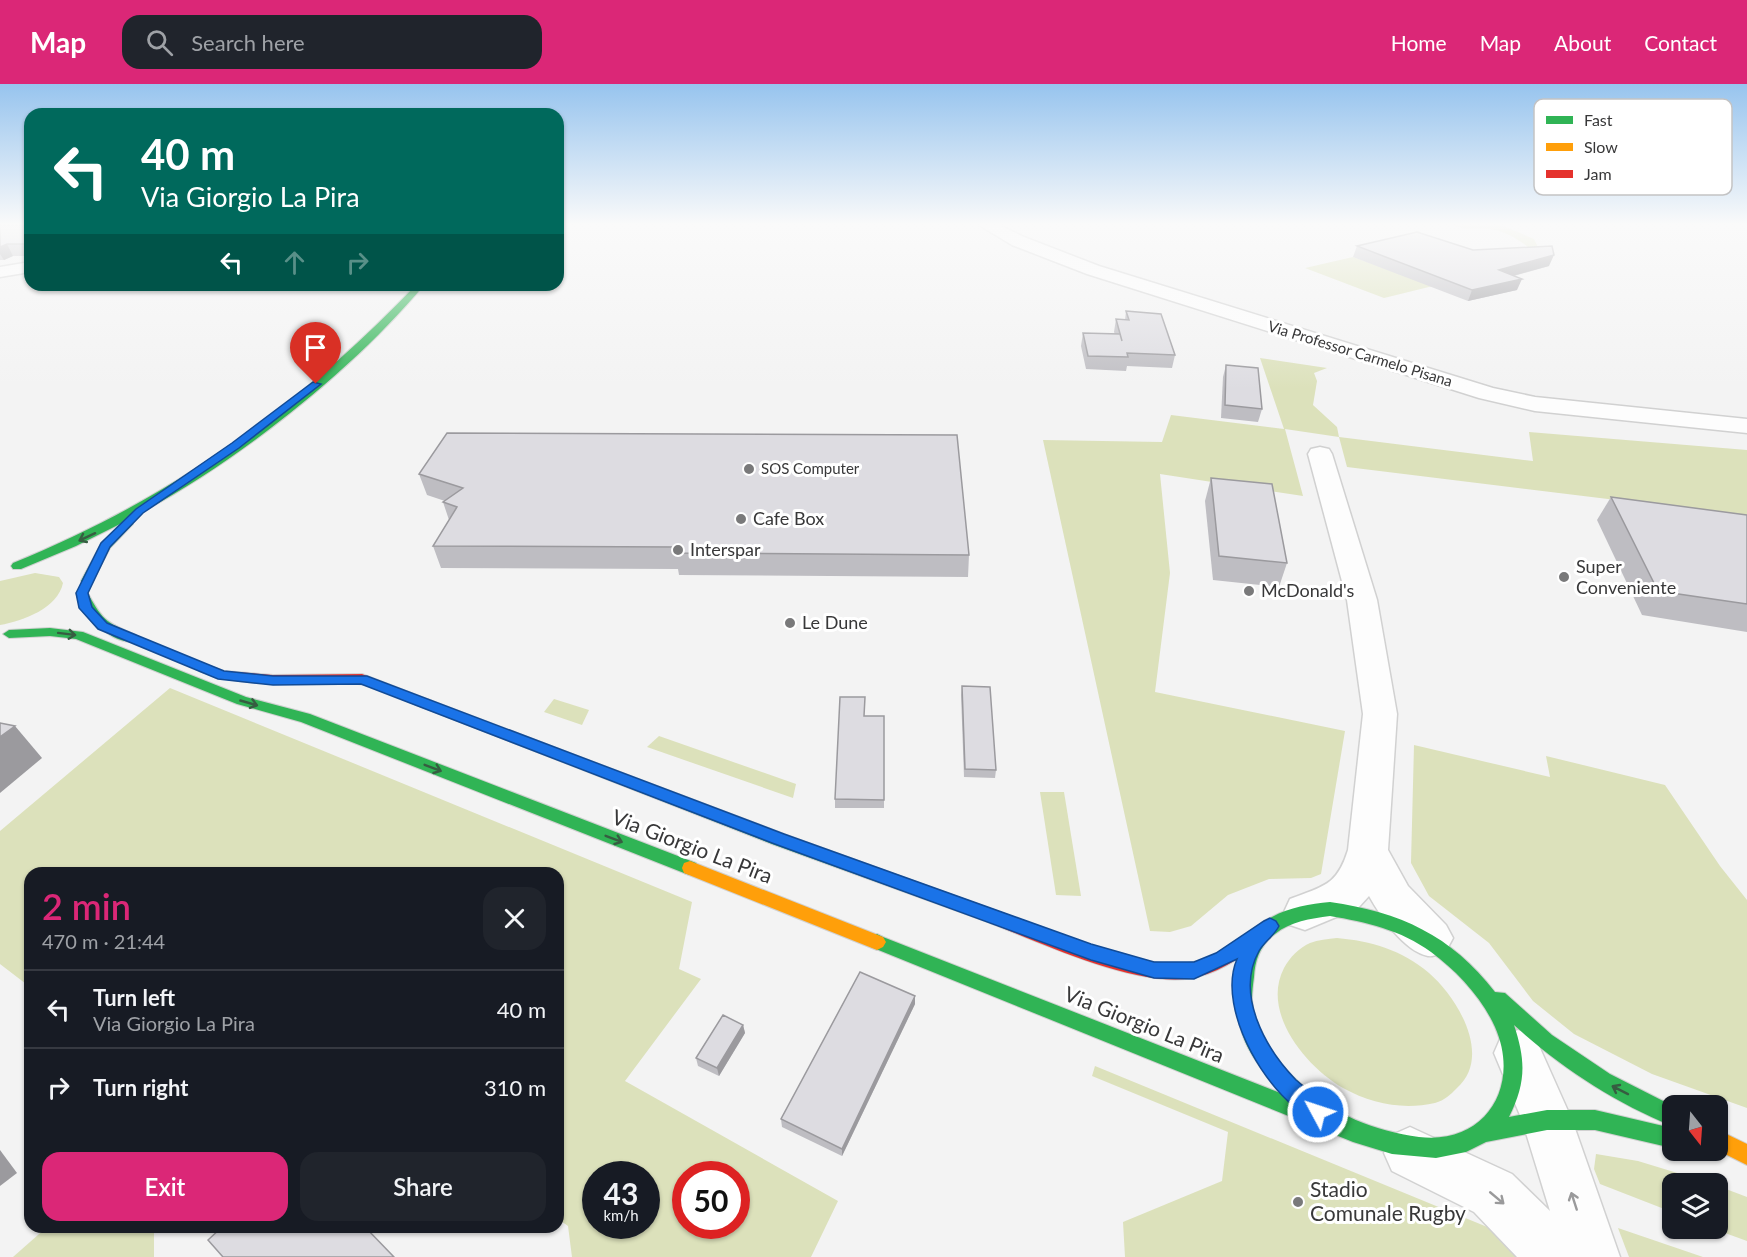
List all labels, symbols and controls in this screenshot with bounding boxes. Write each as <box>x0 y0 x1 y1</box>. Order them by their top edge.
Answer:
search box <box>122 15 542 69</box>
text: Map <box>30 25 86 59</box>
icon: search <box>143 26 176 59</box>
text: Search here <box>191 29 305 56</box>
text: Home <box>1391 30 1447 55</box>
text: Map <box>1480 30 1521 55</box>
text: About <box>1554 30 1611 55</box>
text: Contact <box>1644 30 1717 55</box>
legend <box>1534 99 1732 195</box>
text: Fast <box>1584 110 1613 129</box>
text: 40 m <box>141 129 235 179</box>
icon: left <box>42 132 120 210</box>
text: Slow <box>1584 137 1618 156</box>
text: Jam <box>1584 164 1612 183</box>
text: Via Giorgio La Pira <box>141 180 360 213</box>
icon: left <box>215 246 248 279</box>
icon: ahead <box>278 246 311 279</box>
icon: right <box>341 246 374 279</box>
street label: Via Professor Carmelo Pisana <box>1266 316 1455 390</box>
pin <box>290 322 341 384</box>
icon: arrive <box>299 331 332 364</box>
place label: SOS Computer <box>761 459 860 477</box>
marker: SOS Computer <box>742 462 756 476</box>
place label: Cafe Box <box>753 507 824 529</box>
marker: Cafe Box <box>734 512 748 526</box>
one-way arrow <box>79 532 97 544</box>
place label: Interspar <box>690 538 761 560</box>
marker: Interspar <box>671 543 685 557</box>
place label: Super Conveniente <box>1576 555 1676 598</box>
marker: Super Conveniente <box>1557 570 1571 584</box>
place label: McDonald's <box>1261 579 1355 601</box>
marker: McDonald's <box>1242 584 1256 598</box>
place label: Le Dune <box>802 611 868 633</box>
marker: Le Dune <box>783 616 797 630</box>
one-way arrow <box>57 629 77 640</box>
one-way arrow <box>239 697 258 709</box>
one-way arrow <box>423 763 441 774</box>
street label: Via Giorgio La Pira <box>609 803 776 888</box>
one-way arrow <box>604 835 623 846</box>
text: 2 min <box>42 884 131 928</box>
button: close <box>483 887 546 950</box>
text: 470 m · 21:44 <box>42 929 165 953</box>
street label: Via Giorgio La Pira <box>1061 980 1228 1067</box>
text: Turn left <box>93 984 175 1011</box>
icon: left <box>42 993 75 1026</box>
text: 40 m <box>497 996 546 1023</box>
text: Via Giorgio La Pira <box>93 1011 255 1035</box>
icon: right <box>42 1071 75 1104</box>
text: Turn right <box>93 1074 188 1101</box>
text: 310 m <box>484 1074 546 1101</box>
position arrow <box>1286 1080 1350 1144</box>
one-way arrow <box>1612 1084 1630 1095</box>
north arrow <box>1662 1095 1728 1161</box>
map controls <box>1662 1095 1728 1239</box>
button: Exit <box>42 1152 288 1221</box>
button: Share <box>300 1152 546 1221</box>
speed limit sign: 50 <box>672 1161 750 1239</box>
button: layers <box>1662 1173 1728 1239</box>
text: 43 <box>604 1175 638 1211</box>
place label: Stadio Comunale Rugby <box>1310 1176 1466 1225</box>
one-way arrow <box>1489 1191 1504 1205</box>
one-way arrow <box>1567 1192 1578 1211</box>
marker: Stadio Comunale Rugby <box>1291 1195 1305 1209</box>
text: km/h <box>603 1206 639 1224</box>

